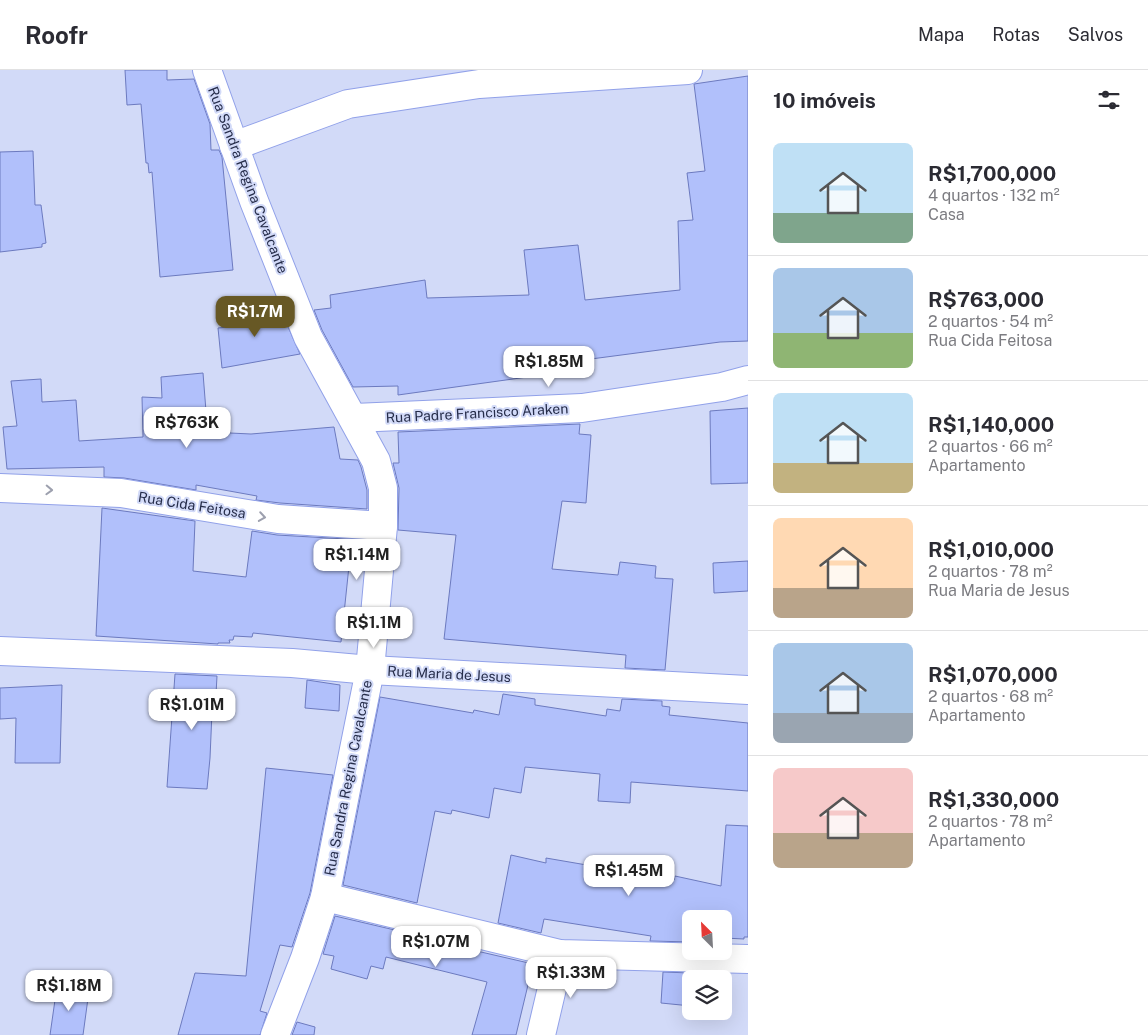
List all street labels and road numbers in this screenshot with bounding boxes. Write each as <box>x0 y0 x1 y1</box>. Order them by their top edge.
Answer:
street label: Rua Sandra Regina Cavalcante <box>205 84 291 276</box>
street label: Rua Padre Francisco Araken <box>385 400 569 426</box>
street label: Rua Cida Feitosa <box>137 489 247 521</box>
street label: Rua Maria de Jesus <box>387 663 511 685</box>
street label: Rua Sandra Regina Cavalcante <box>321 679 375 877</box>

